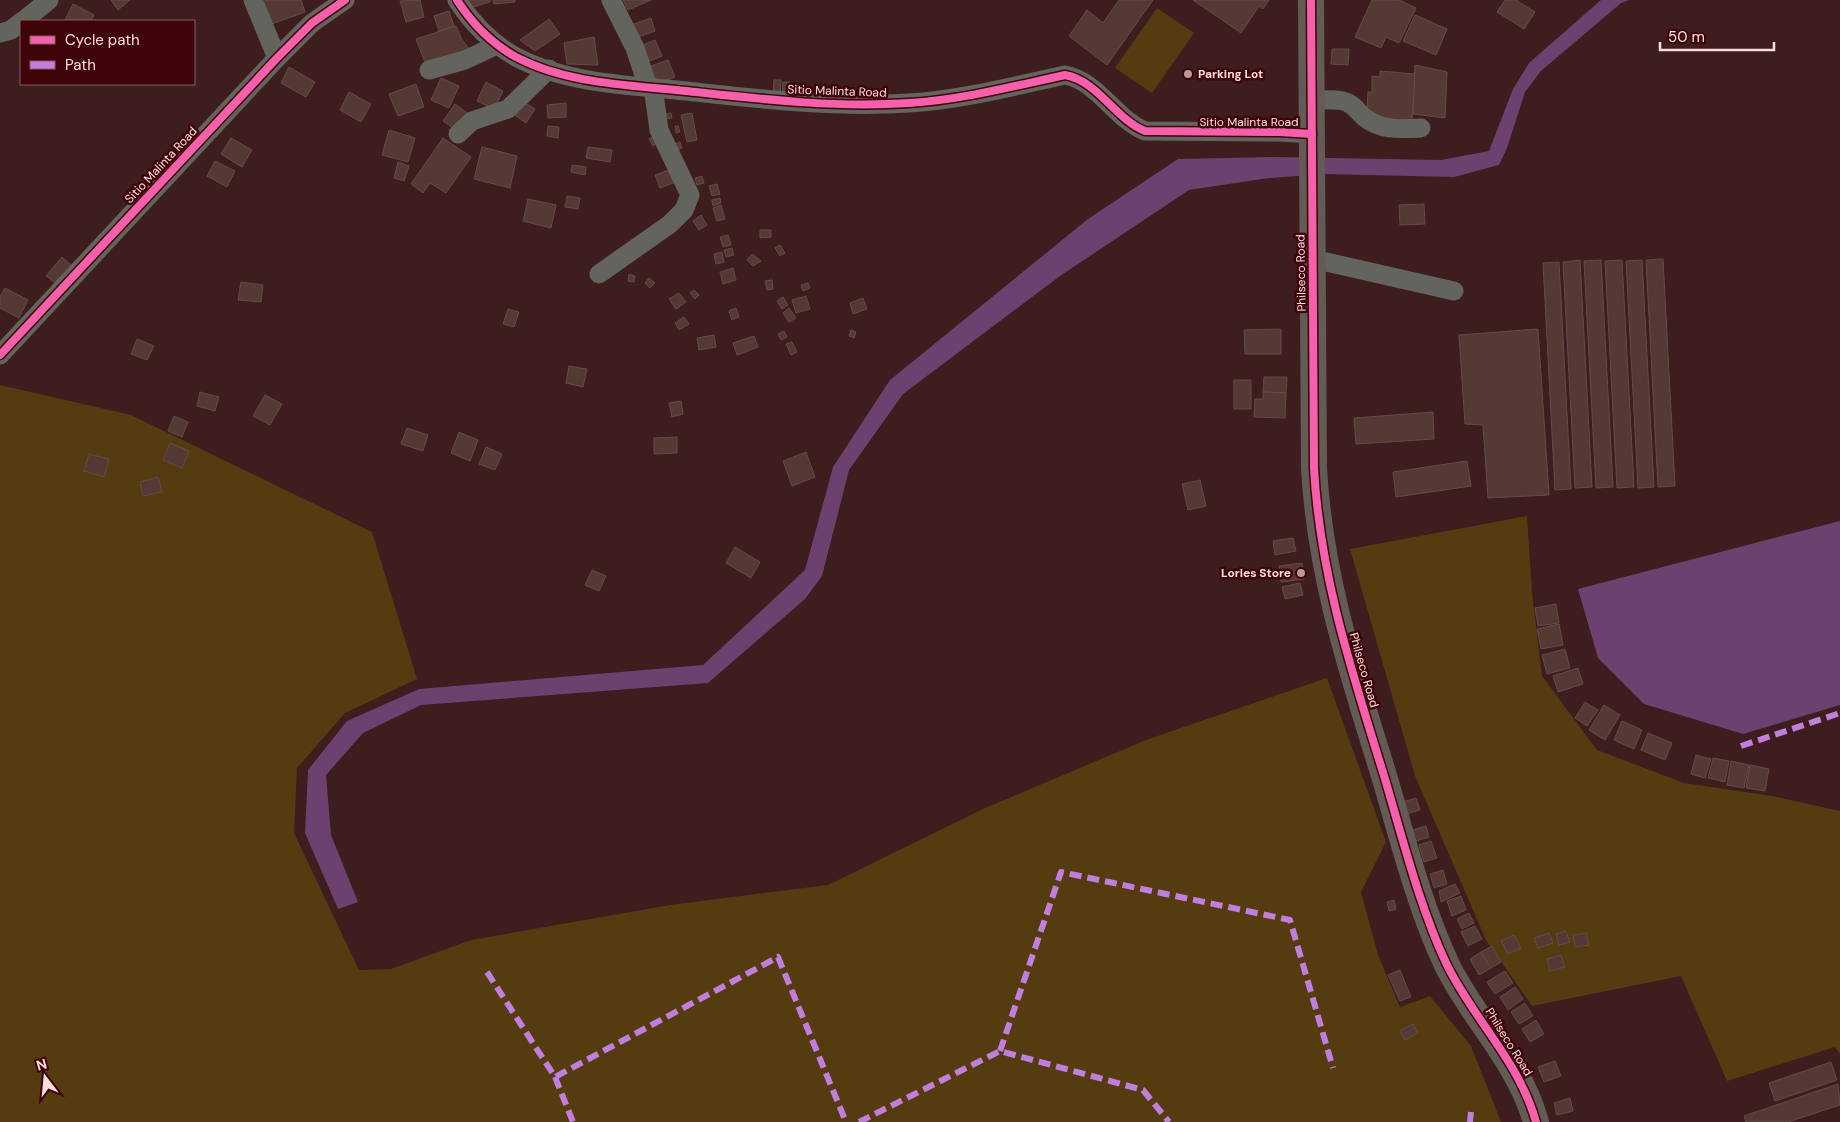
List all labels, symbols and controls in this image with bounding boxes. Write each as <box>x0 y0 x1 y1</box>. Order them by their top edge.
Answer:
legend <box>20 20 195 85</box>
scale bar <box>1660 20 1774 52</box>
text: 50 m <box>1668 27 1705 47</box>
text: Cycle path <box>65 30 140 50</box>
text: Path <box>65 55 96 75</box>
place label: Parking Lot <box>1198 66 1263 82</box>
marker: Parking Lot <box>1182 68 1194 80</box>
street label: Sitio Malinta Road <box>787 81 887 101</box>
street label: Sitio Malinta Road <box>1199 114 1299 130</box>
street label: Sitio Malinta Road <box>121 123 201 207</box>
street label: Philseco Road <box>1292 234 1310 312</box>
place label: Lories Store <box>1221 565 1291 581</box>
marker: Lories Store <box>1295 567 1307 579</box>
street label: Philseco Road <box>1346 631 1382 709</box>
street label: Philseco Road <box>1482 1005 1536 1079</box>
north arrow <box>20 1052 70 1102</box>
text: N <box>34 1054 49 1075</box>

